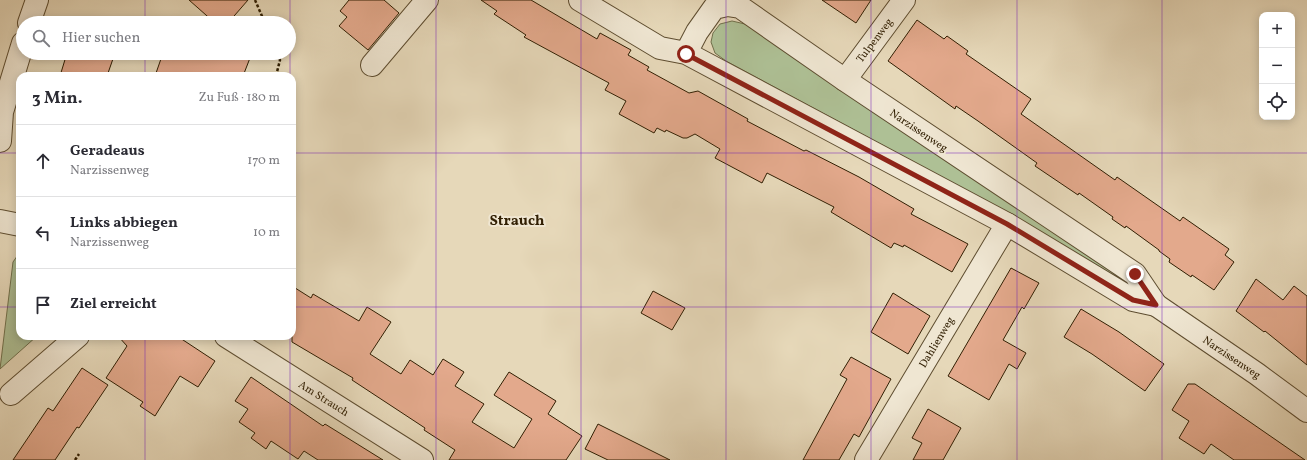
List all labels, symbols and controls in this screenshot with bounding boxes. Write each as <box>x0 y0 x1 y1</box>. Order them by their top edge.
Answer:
map controls <box>1259 12 1295 120</box>
button: + <box>1259 12 1295 48</box>
street label: Tulpenweg <box>853 15 897 66</box>
search box <box>16 16 296 60</box>
icon: search <box>30 27 52 49</box>
text: Hier suchen <box>62 28 140 49</box>
route start <box>677 45 695 63</box>
button: − <box>1259 48 1295 84</box>
button: locate <box>1259 84 1295 120</box>
text: 3 Min. <box>32 87 83 110</box>
text: Zu Fuß · 180 m <box>199 89 280 107</box>
street label: Narzissenweg <box>886 106 950 156</box>
text: Geradeaus <box>70 141 145 162</box>
icon: ahead <box>32 150 54 172</box>
text: 170 m <box>247 152 280 170</box>
text: Narzissenweg <box>70 162 149 180</box>
district label: Strauch <box>490 211 545 232</box>
text: Links abbiegen <box>70 213 178 234</box>
icon: left <box>32 222 54 244</box>
text: 10 m <box>253 224 280 242</box>
text: Narzissenweg <box>70 234 149 252</box>
route end <box>1126 265 1144 283</box>
icon: arrive <box>32 294 54 316</box>
text: Ziel erreicht <box>70 294 157 315</box>
street label: Dahlienweg <box>916 314 959 371</box>
street label: Narzissenweg <box>1199 333 1263 383</box>
street label: Am Strauch <box>295 378 352 421</box>

